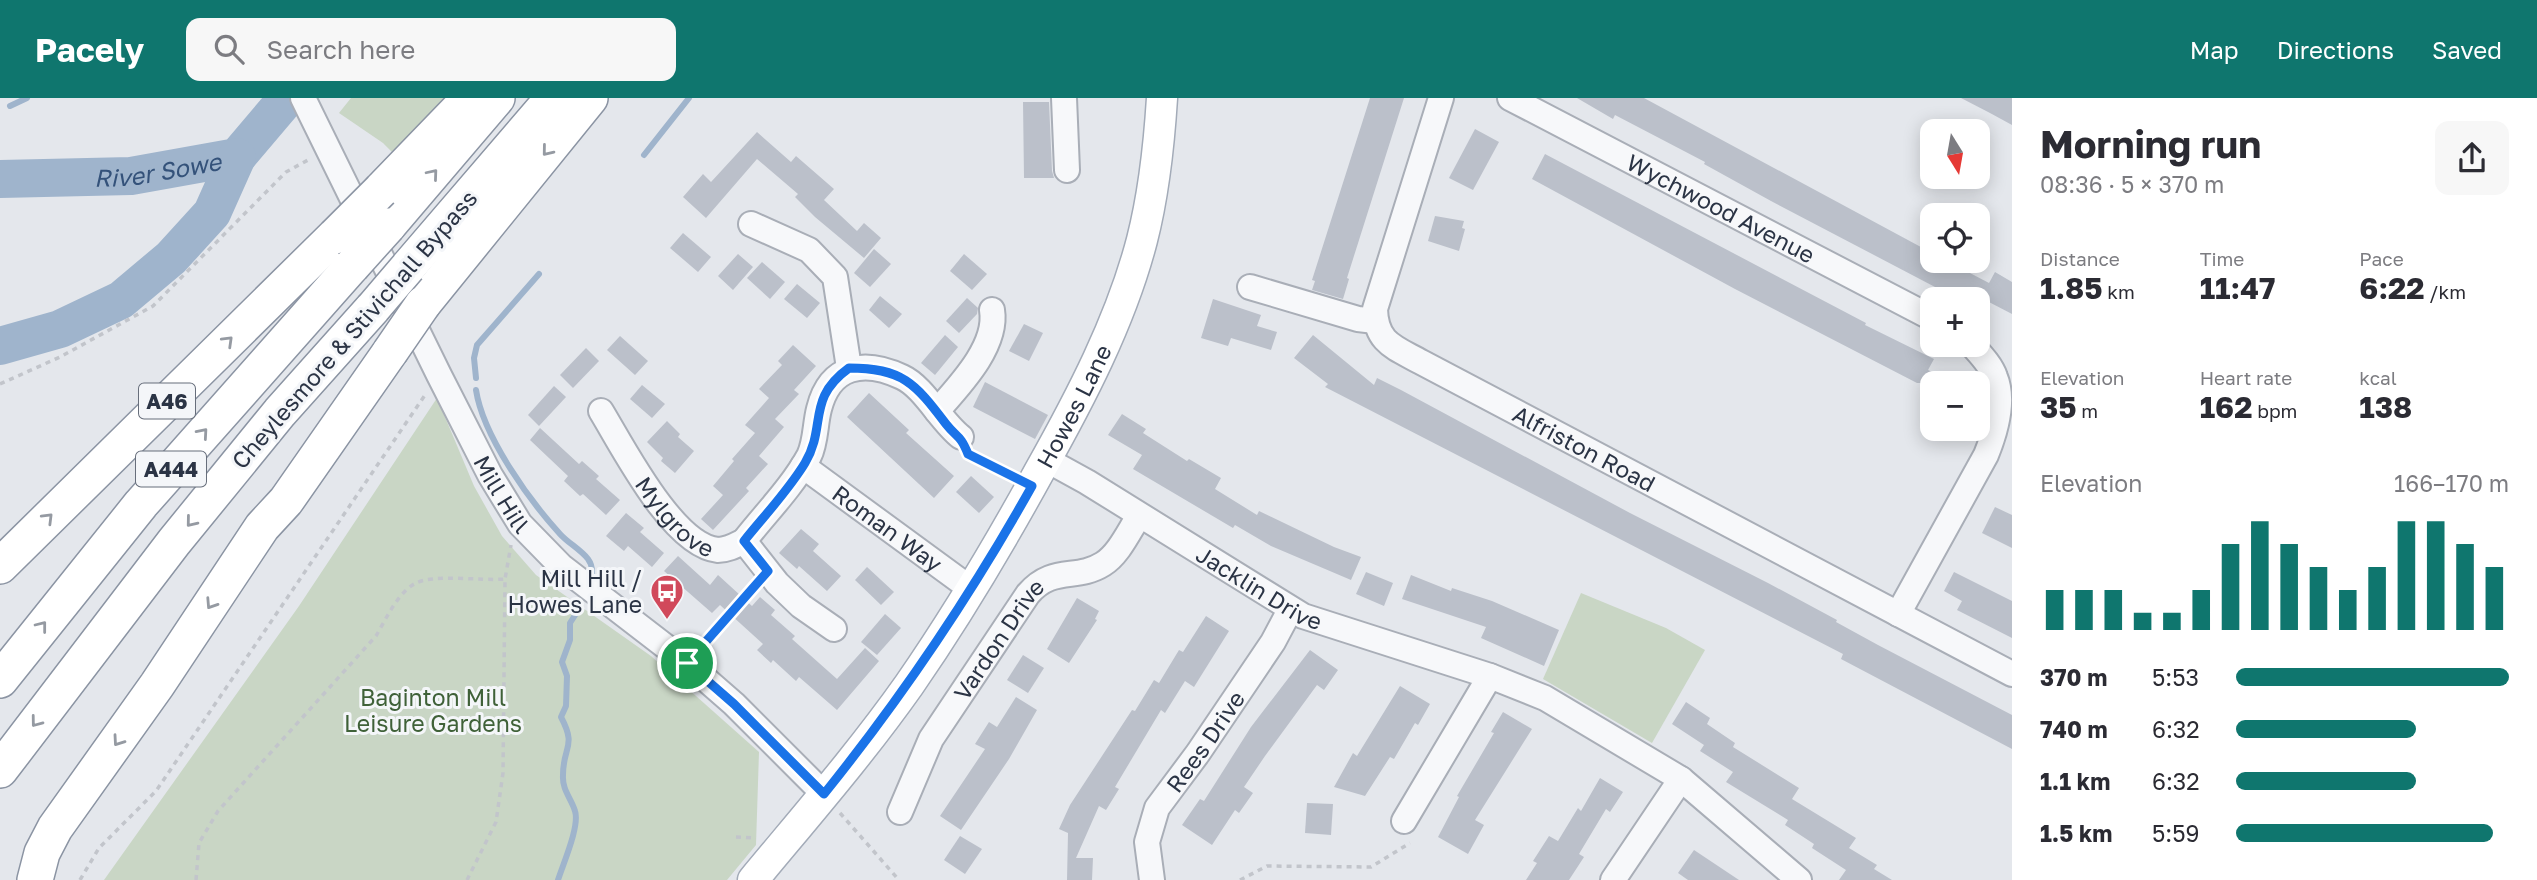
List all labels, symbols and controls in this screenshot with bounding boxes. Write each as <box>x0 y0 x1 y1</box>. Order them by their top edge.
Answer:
search box <box>186 18 676 81</box>
text: Pacely <box>35 30 144 69</box>
icon: search <box>210 30 248 68</box>
text: Search here <box>266 34 415 65</box>
text: Map <box>2190 35 2239 64</box>
text: Directions <box>2277 35 2394 64</box>
text: Saved <box>2432 35 2502 64</box>
north arrow <box>1920 119 1990 189</box>
map controls <box>1920 119 1990 441</box>
text: Morning run <box>2040 121 2261 166</box>
button: share <box>2435 121 2509 195</box>
one-way arrow <box>543 142 555 155</box>
water label: River Sowe <box>94 145 225 191</box>
street label: Wychwood Avenue <box>1622 147 1820 269</box>
one-way arrow <box>425 169 437 182</box>
text: 08:36 · 5 × 370 m <box>2040 170 2224 198</box>
street label: Cheylesmore & Stivichall Bypass <box>225 184 483 474</box>
button: locate <box>1920 203 1990 273</box>
text: Distance <box>2040 247 2120 270</box>
text: Time <box>2200 247 2244 270</box>
text: Pace <box>2359 247 2404 270</box>
text: 1.85 <box>2040 270 2103 306</box>
text: 11:47 <box>2200 270 2275 306</box>
text: 6:22 <box>2359 270 2425 306</box>
text: km <box>2103 280 2135 303</box>
text: /km <box>2425 280 2466 303</box>
button: + <box>1920 287 1990 357</box>
one-way arrow <box>220 337 233 350</box>
street label: Howes Lane <box>1030 340 1117 473</box>
text: Elevation <box>2040 366 2125 389</box>
text: Heart rate <box>2200 366 2292 389</box>
text: kcal <box>2359 366 2397 389</box>
button: − <box>1920 371 1990 441</box>
road number: A46 <box>139 384 195 418</box>
text: 35 <box>2040 389 2077 425</box>
text: 162 <box>2200 389 2252 425</box>
text: 138 <box>2359 389 2412 425</box>
street label: Alfriston Road <box>1508 399 1660 497</box>
text: m <box>2077 399 2098 422</box>
text: bpm <box>2252 399 2297 422</box>
one-way arrow <box>195 428 207 441</box>
street label: Mill Hill <box>468 451 535 539</box>
road number: A444 <box>136 452 206 486</box>
text: Elevation <box>2040 469 2142 497</box>
text: 166–170 m <box>2394 469 2509 497</box>
street label: Mylgrove <box>630 471 718 563</box>
street label: Roman Way <box>827 479 948 578</box>
one-way arrow <box>40 513 53 526</box>
one-way arrow <box>186 515 199 527</box>
street label: Jacklin Drive <box>1191 539 1325 635</box>
place label: Mill Hill / Howes Lane <box>507 564 642 618</box>
bus stop icon: Mill Hill / Howes Lane <box>648 572 686 621</box>
street label: Vardon Drive <box>947 572 1049 705</box>
one-way arrow <box>207 596 219 609</box>
one-way arrow <box>34 622 47 634</box>
pin <box>657 633 717 693</box>
icon: arrive <box>668 644 706 682</box>
text: 370 m <box>2040 663 2107 691</box>
text: 5:53 <box>2152 663 2199 691</box>
park label: Baginton Mill Leisure Gardens <box>344 683 522 737</box>
street label: Rees Drive <box>1160 685 1250 797</box>
one-way arrow <box>32 714 45 726</box>
text: 740 m <box>2040 715 2108 743</box>
text: 6:32 <box>2152 715 2200 743</box>
one-way arrow <box>114 733 126 746</box>
text: 1.1 km <box>2040 767 2110 795</box>
text: 6:32 <box>2152 767 2200 795</box>
text: 1.5 km <box>2040 819 2112 847</box>
text: 5:59 <box>2152 819 2200 847</box>

